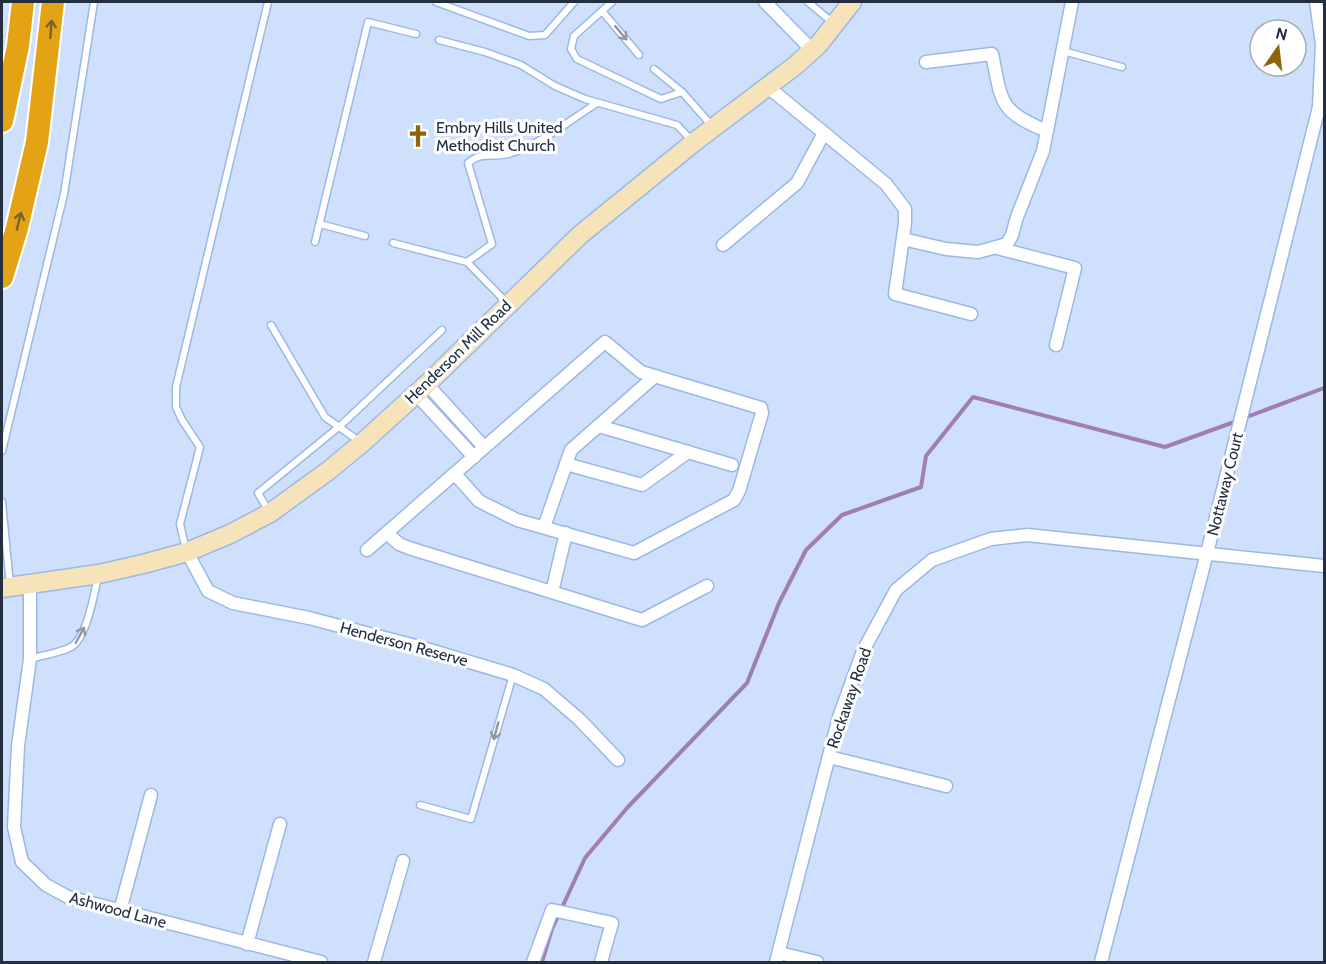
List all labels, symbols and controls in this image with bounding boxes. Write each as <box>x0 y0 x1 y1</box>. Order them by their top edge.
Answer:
north arrow <box>1248 18 1308 78</box>
one-way arrow <box>45 19 56 39</box>
text: N <box>1274 23 1289 45</box>
one-way arrow <box>614 25 627 41</box>
place label: Embry Hills United Methodist Church <box>436 118 563 155</box>
church icon: Embry Hills United Methodist Church <box>405 123 431 149</box>
one-way arrow <box>13 212 25 231</box>
street label: Henderson Mill Road <box>401 296 515 408</box>
street label: Nottaway Court <box>1203 430 1247 538</box>
street label: Henderson Reserve <box>338 618 470 670</box>
one-way arrow <box>74 627 86 644</box>
street label: Rockaway Road <box>823 645 875 751</box>
one-way arrow <box>490 721 502 740</box>
street label: Ashwood Lane <box>68 888 168 932</box>

